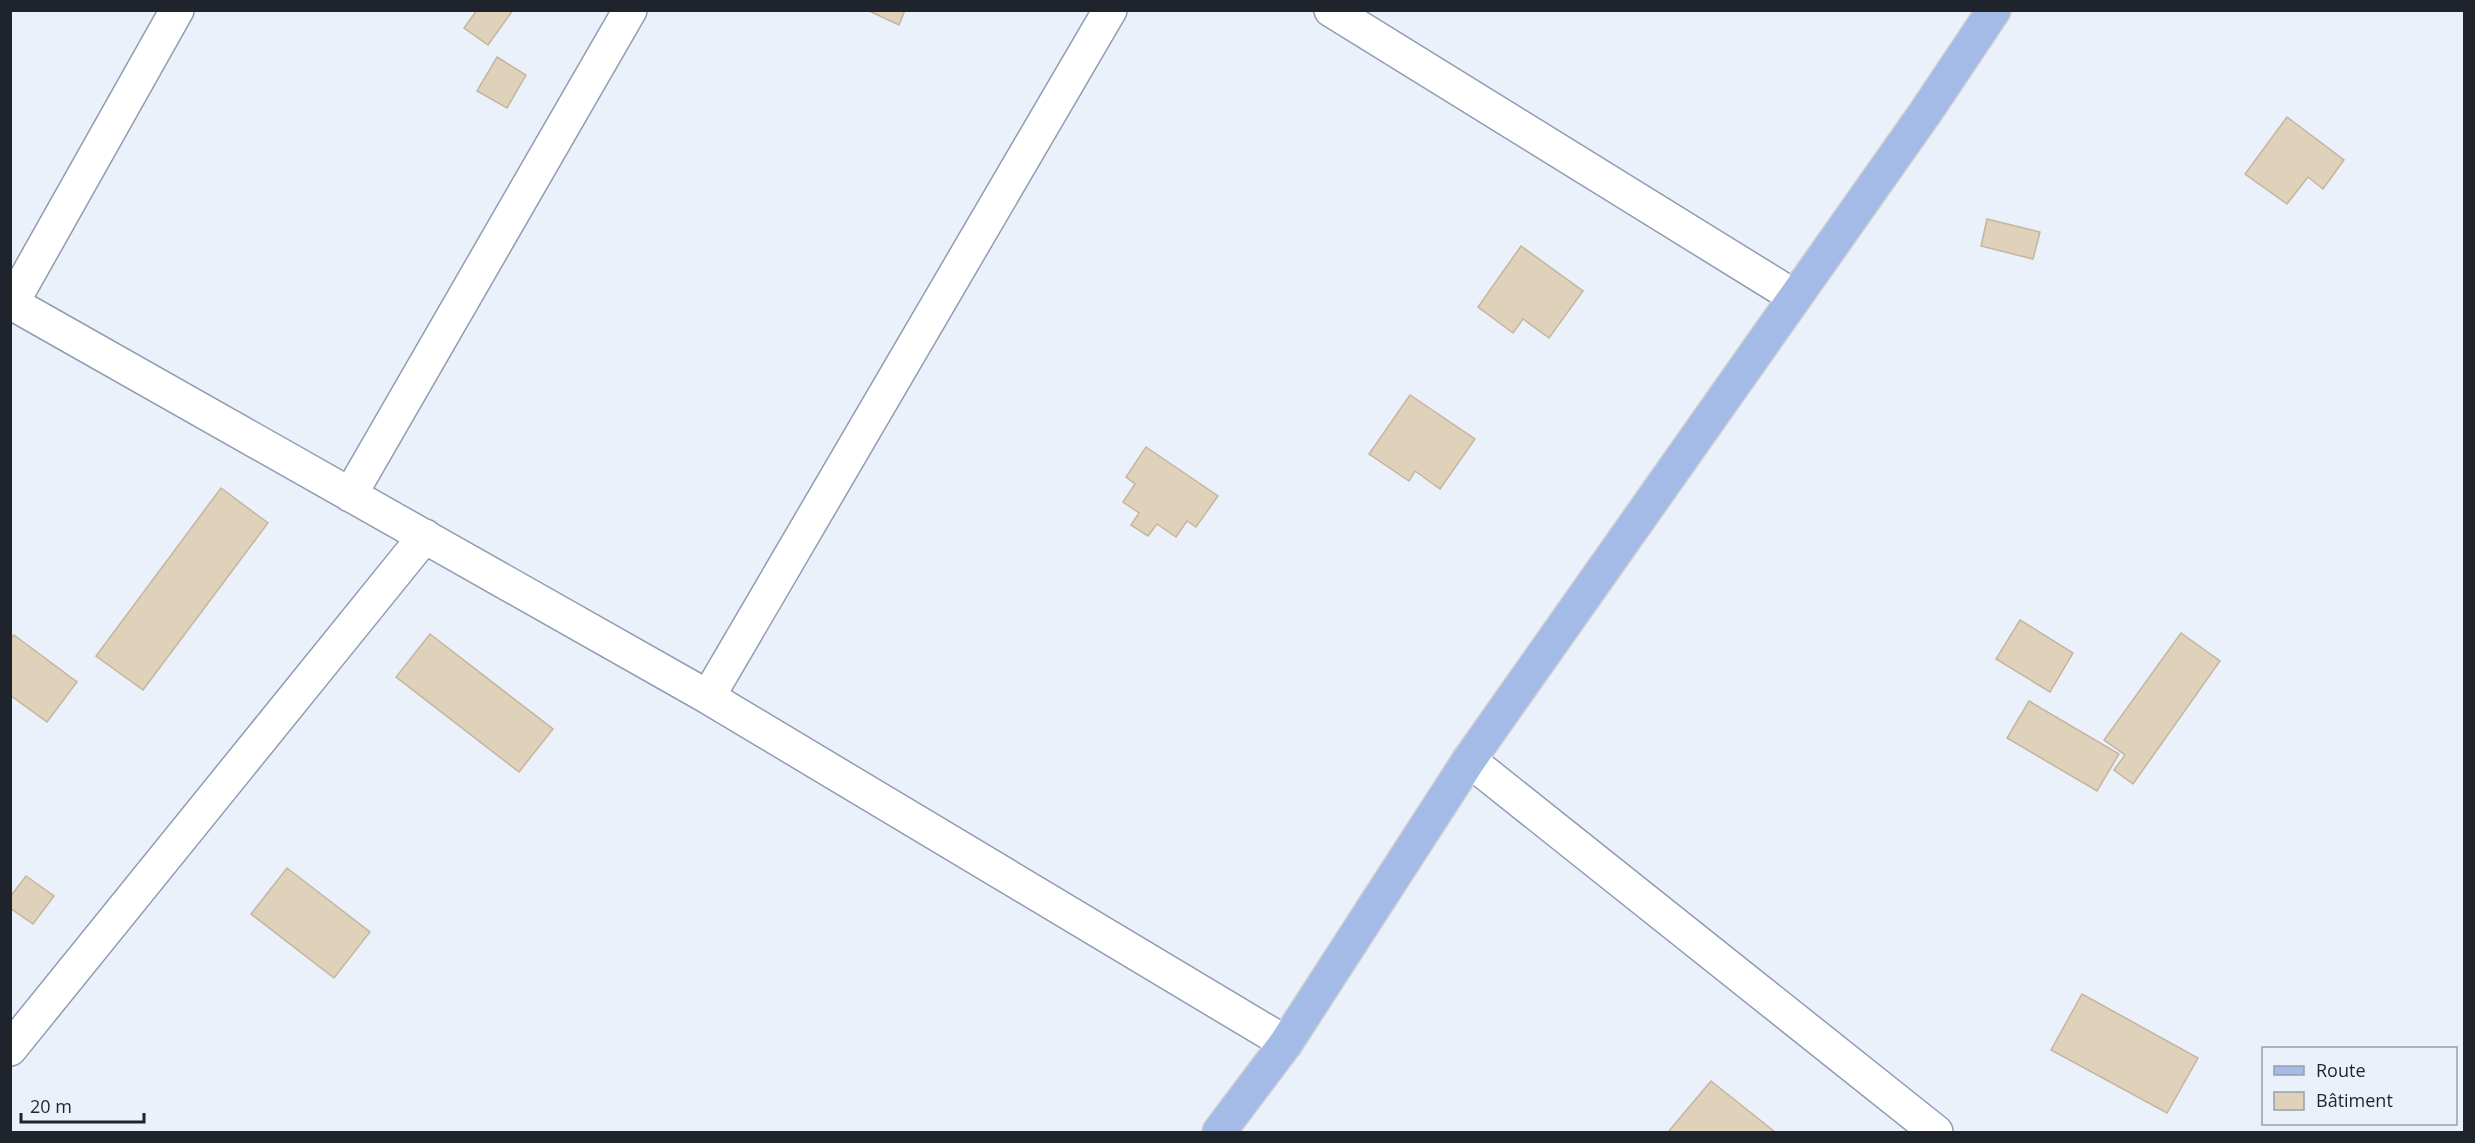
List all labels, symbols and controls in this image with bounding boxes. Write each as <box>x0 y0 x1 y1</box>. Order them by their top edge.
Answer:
legend <box>2262 1047 2457 1125</box>
text: Route <box>2316 1058 2366 1082</box>
scale bar <box>21 1086 144 1124</box>
text: Bâtiment <box>2316 1088 2393 1112</box>
text: 20 m <box>30 1094 72 1118</box>

